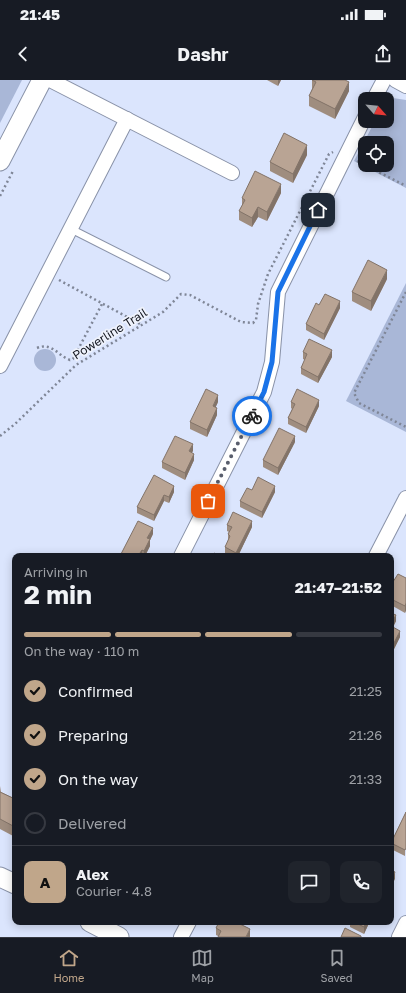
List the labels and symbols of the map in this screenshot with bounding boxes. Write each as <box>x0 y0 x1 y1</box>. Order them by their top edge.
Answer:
north arrow <box>358 92 394 128</box>
pin <box>301 193 335 227</box>
street label: Powerline Trail <box>70 305 150 363</box>
courier <box>232 396 272 436</box>
pin <box>191 484 225 518</box>

